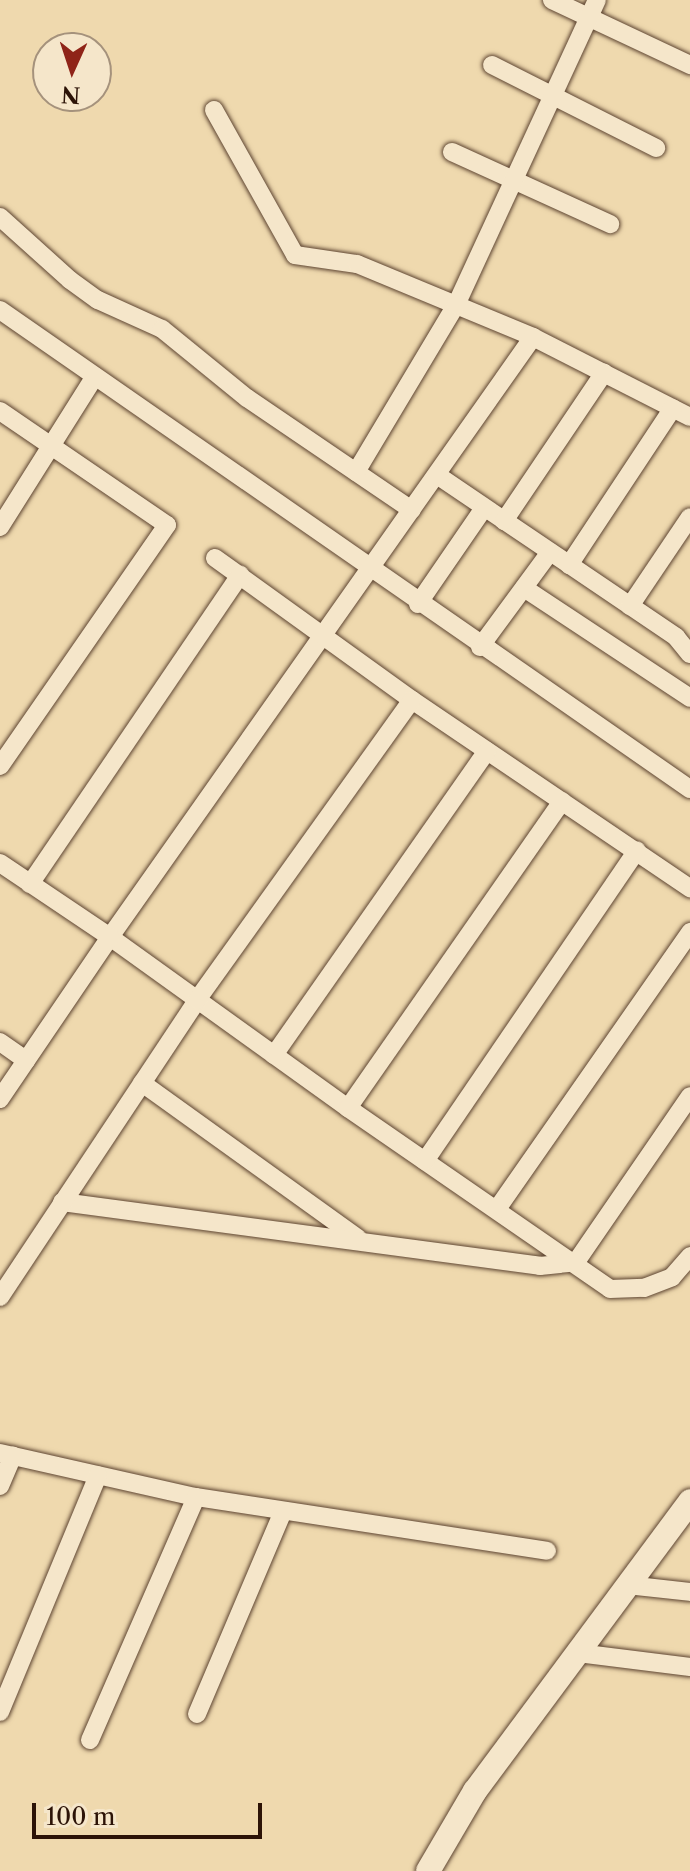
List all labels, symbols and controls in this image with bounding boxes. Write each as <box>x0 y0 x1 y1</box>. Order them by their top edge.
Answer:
north arrow <box>32 32 112 112</box>
text: N <box>61 80 81 108</box>
scale bar <box>36 1787 266 1837</box>
text: 100 m <box>46 1802 115 1831</box>

